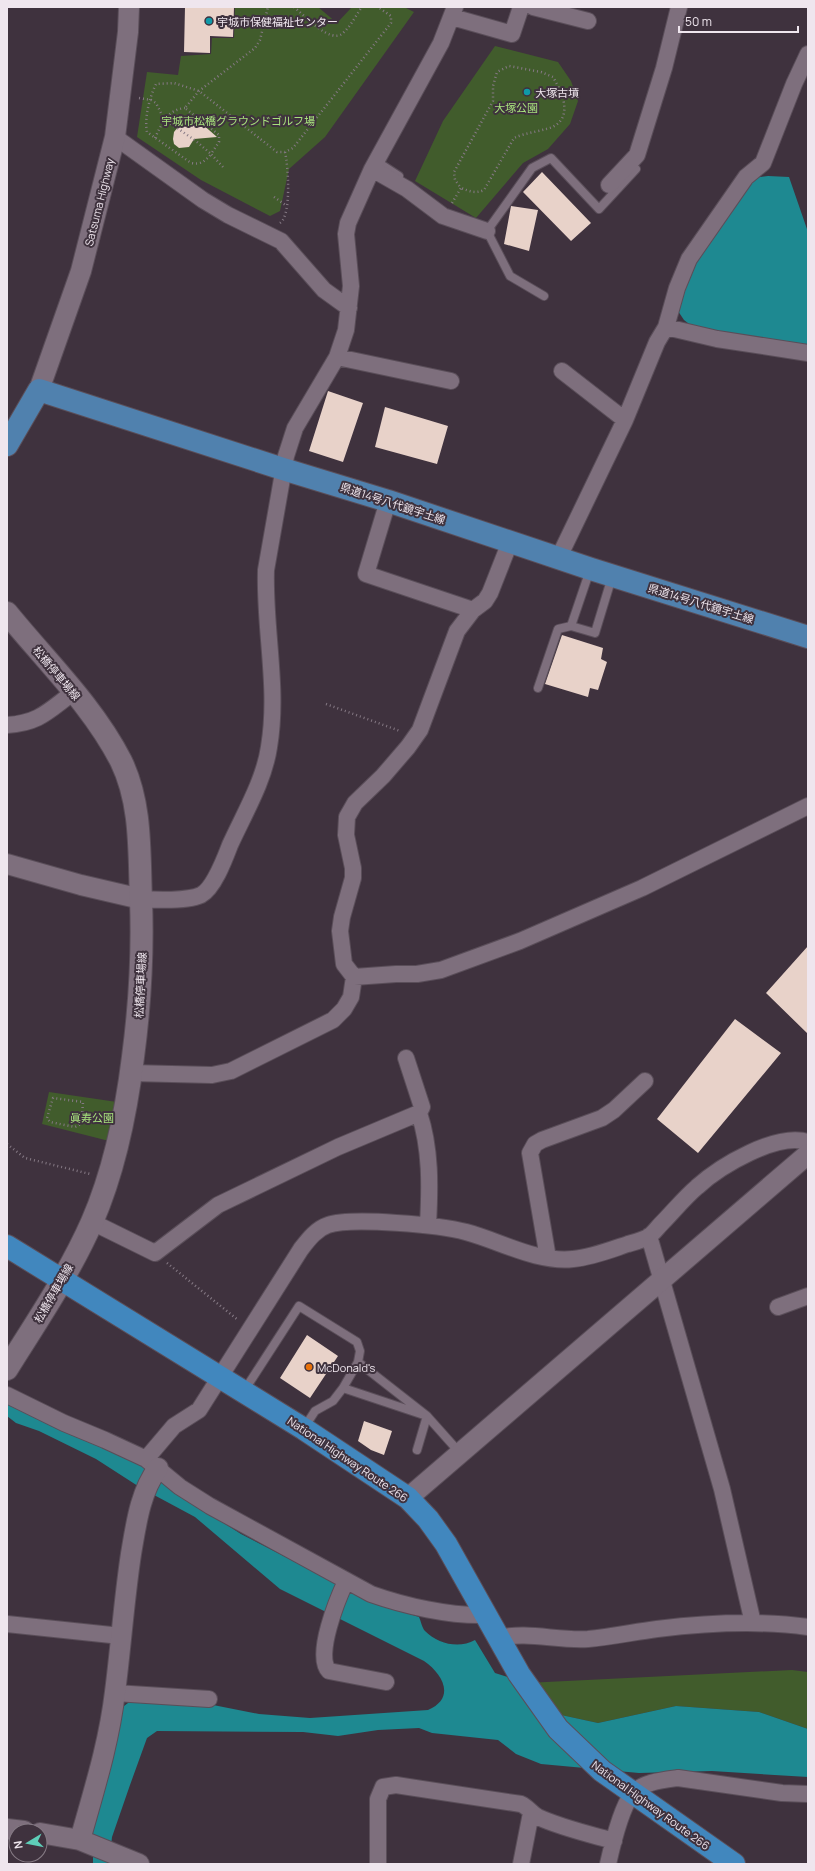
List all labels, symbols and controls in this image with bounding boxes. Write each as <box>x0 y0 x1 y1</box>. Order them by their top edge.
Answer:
scale bar <box>679 8 798 34</box>
text: 50 m <box>685 13 712 30</box>
place label: 宇城市保健福祉センター <box>217 14 338 29</box>
marker: 宇城市保健福祉センター <box>204 16 214 26</box>
place label: 大塚古墳 <box>535 85 579 100</box>
marker: 大塚古墳 <box>522 87 532 97</box>
park label: 大塚公園 <box>494 100 538 115</box>
park label: 宇城市松橋グラウンドゴルフ場 <box>161 113 315 128</box>
street label: Satsuma Highway <box>81 156 117 248</box>
street label: 県道14号八代鏡宇土線 <box>338 479 448 527</box>
street label: 県道14号八代鏡宇土線 <box>646 580 756 626</box>
street label: 松橋停車場線 <box>30 643 84 703</box>
street label: 松橋停車場線 <box>131 952 149 1018</box>
park label: 眞寿公園 <box>70 1110 114 1125</box>
street label: 松橋停車場線 <box>30 1261 76 1325</box>
place label: McDonald's <box>317 1360 375 1375</box>
marker: McDonald's <box>304 1362 314 1372</box>
street label: National Highway Route 266 <box>285 1413 411 1505</box>
street label: National Highway Route 266 <box>589 1757 713 1853</box>
north arrow <box>8 1823 48 1863</box>
text: N <box>10 1840 26 1850</box>

